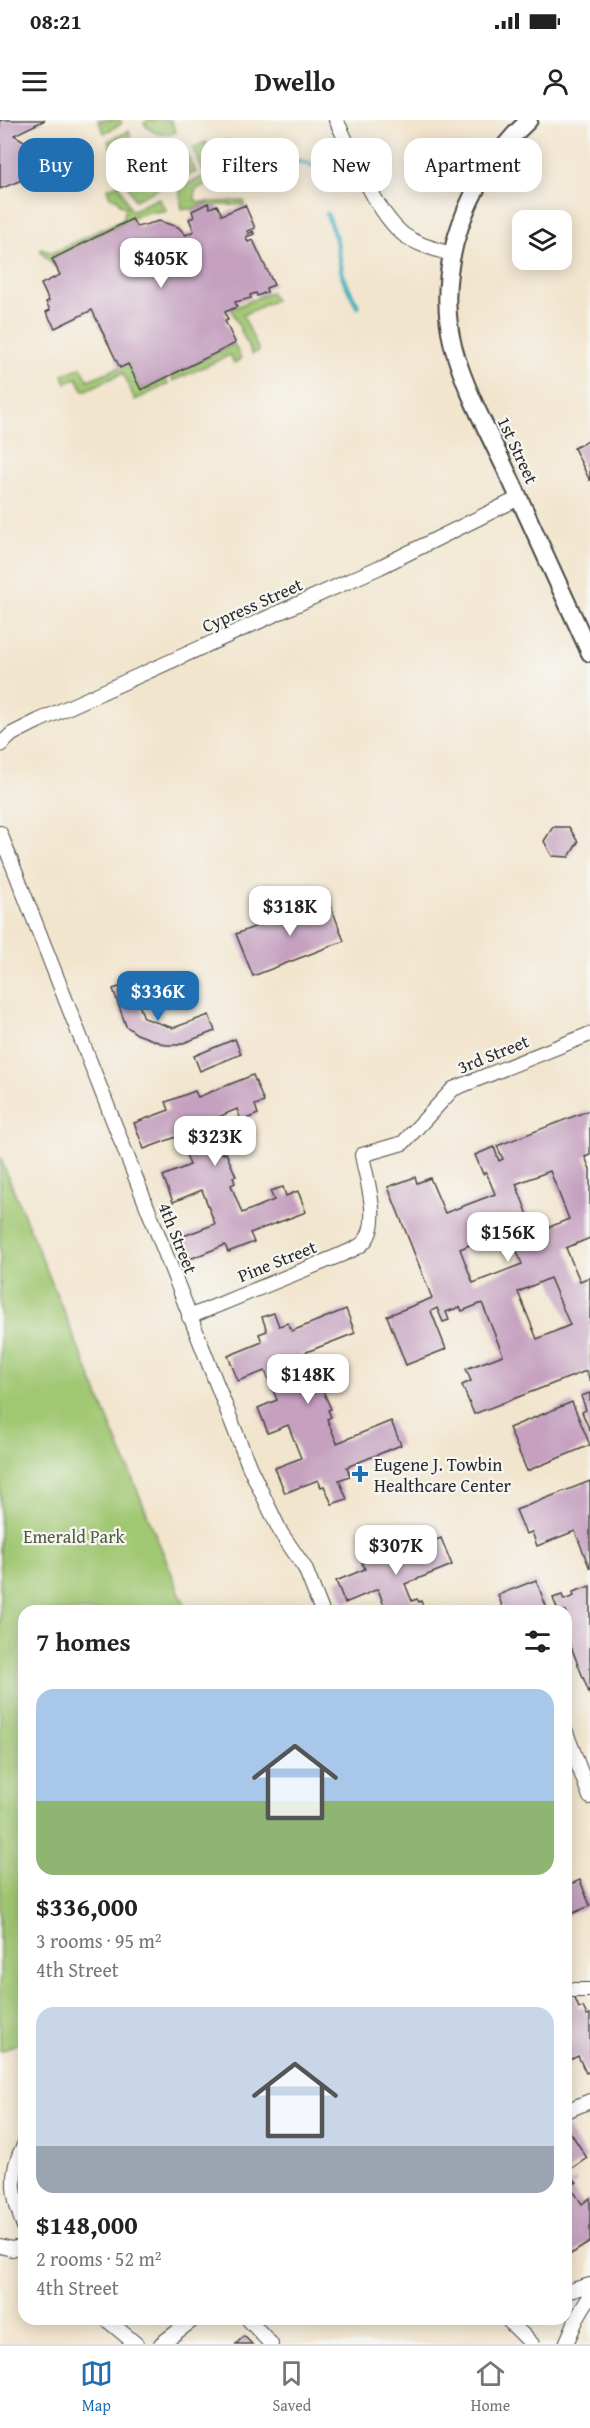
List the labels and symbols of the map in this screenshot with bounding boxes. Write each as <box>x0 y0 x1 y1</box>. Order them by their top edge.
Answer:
pin: $405K <box>119 238 203 289</box>
street label: 1st Street <box>491 412 546 489</box>
street label: Cypress Street <box>197 570 307 639</box>
pin: $318K <box>248 886 332 937</box>
pin: $336K <box>116 971 200 1022</box>
street label: 3rd Street <box>453 1027 533 1081</box>
pin: $323K <box>173 1116 257 1167</box>
street label: 4th Street <box>152 1198 205 1278</box>
pin: $156K <box>466 1212 550 1263</box>
street label: Pine Street <box>234 1233 321 1289</box>
pin: $148K <box>266 1354 350 1405</box>
place label: Eugene J. Towbin Healthcare Center <box>374 1451 512 1499</box>
marker: Eugene J. Towbin Healthcare Center <box>351 1465 369 1483</box>
park label: Emerald Park <box>23 1523 126 1550</box>
pin: $307K <box>354 1525 438 1576</box>

